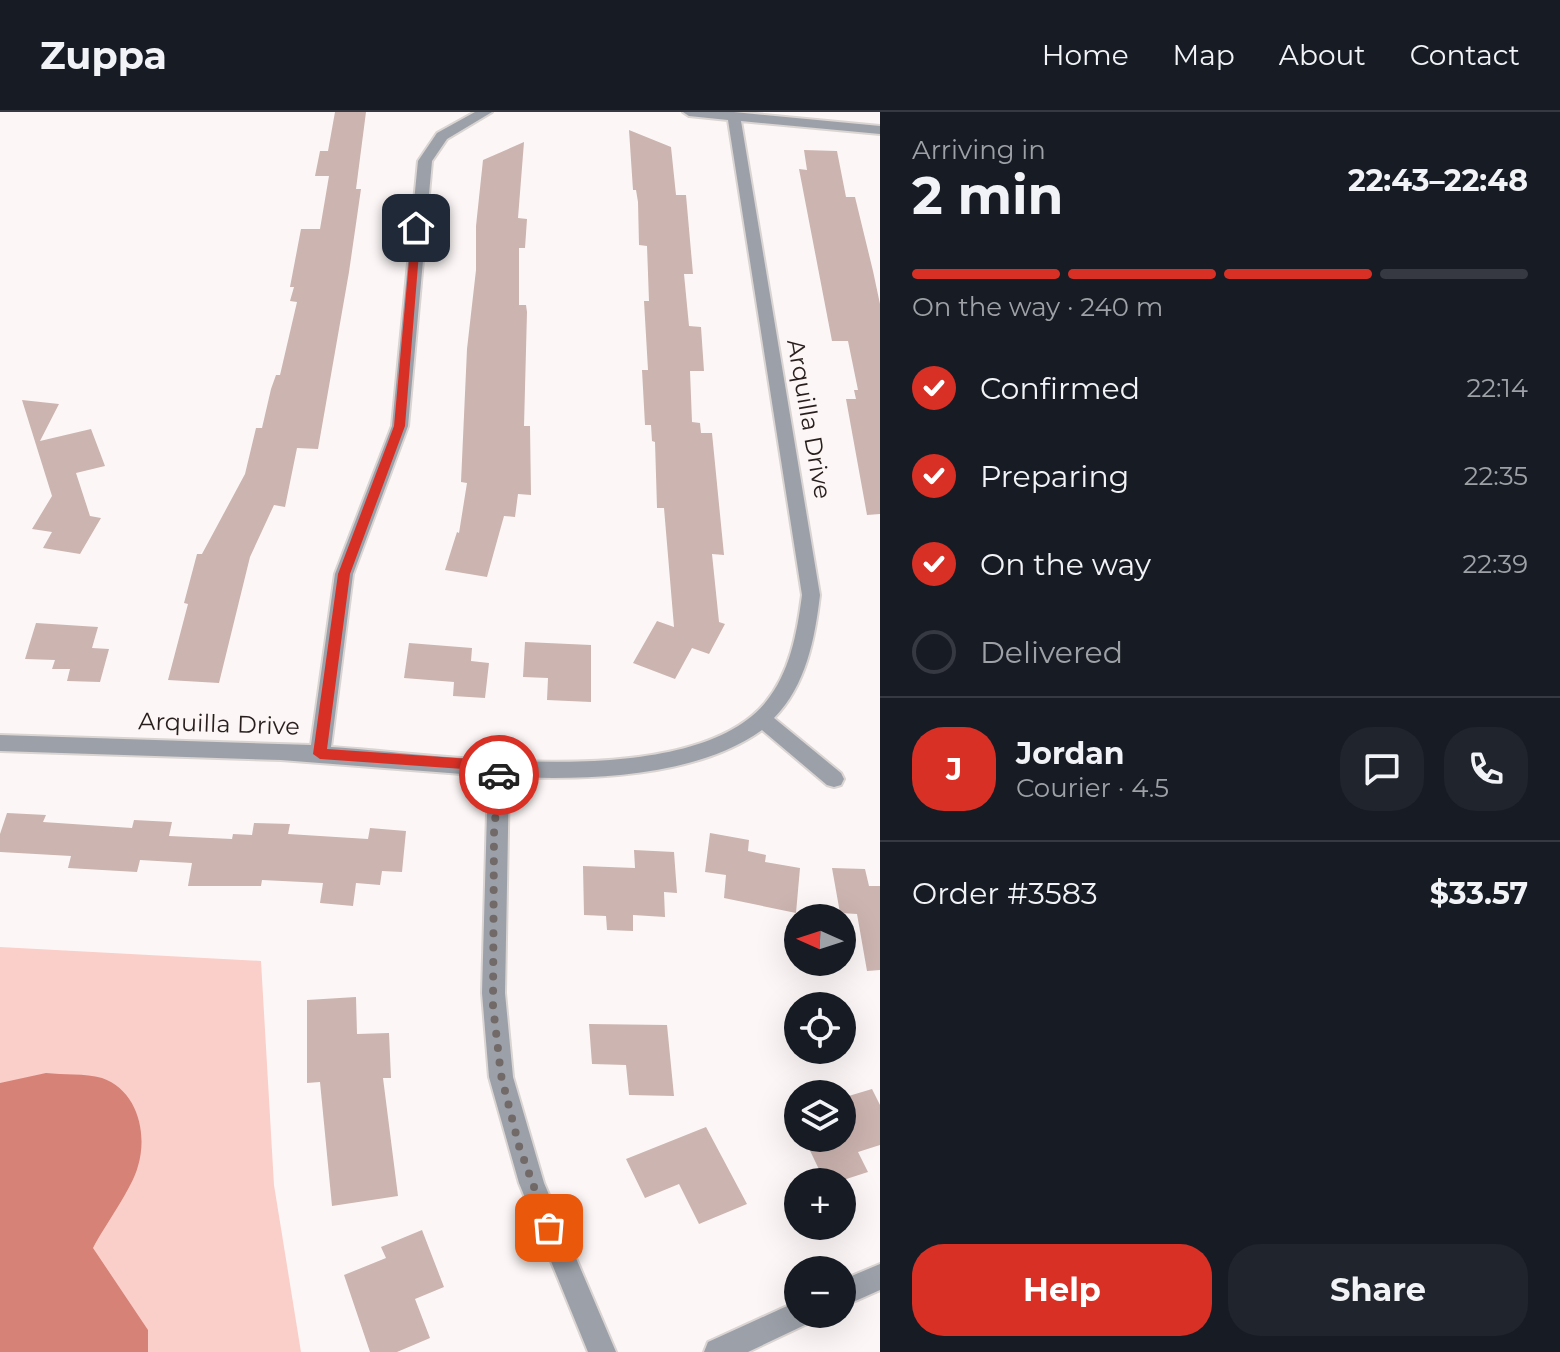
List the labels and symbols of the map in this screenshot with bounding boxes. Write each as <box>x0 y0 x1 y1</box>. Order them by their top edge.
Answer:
pin <box>382 194 450 262</box>
street label: Arquilla Drive <box>781 337 838 501</box>
street label: Arquilla Drive <box>138 706 300 741</box>
courier <box>459 735 539 815</box>
north arrow <box>784 904 856 976</box>
pin <box>515 1194 583 1262</box>

